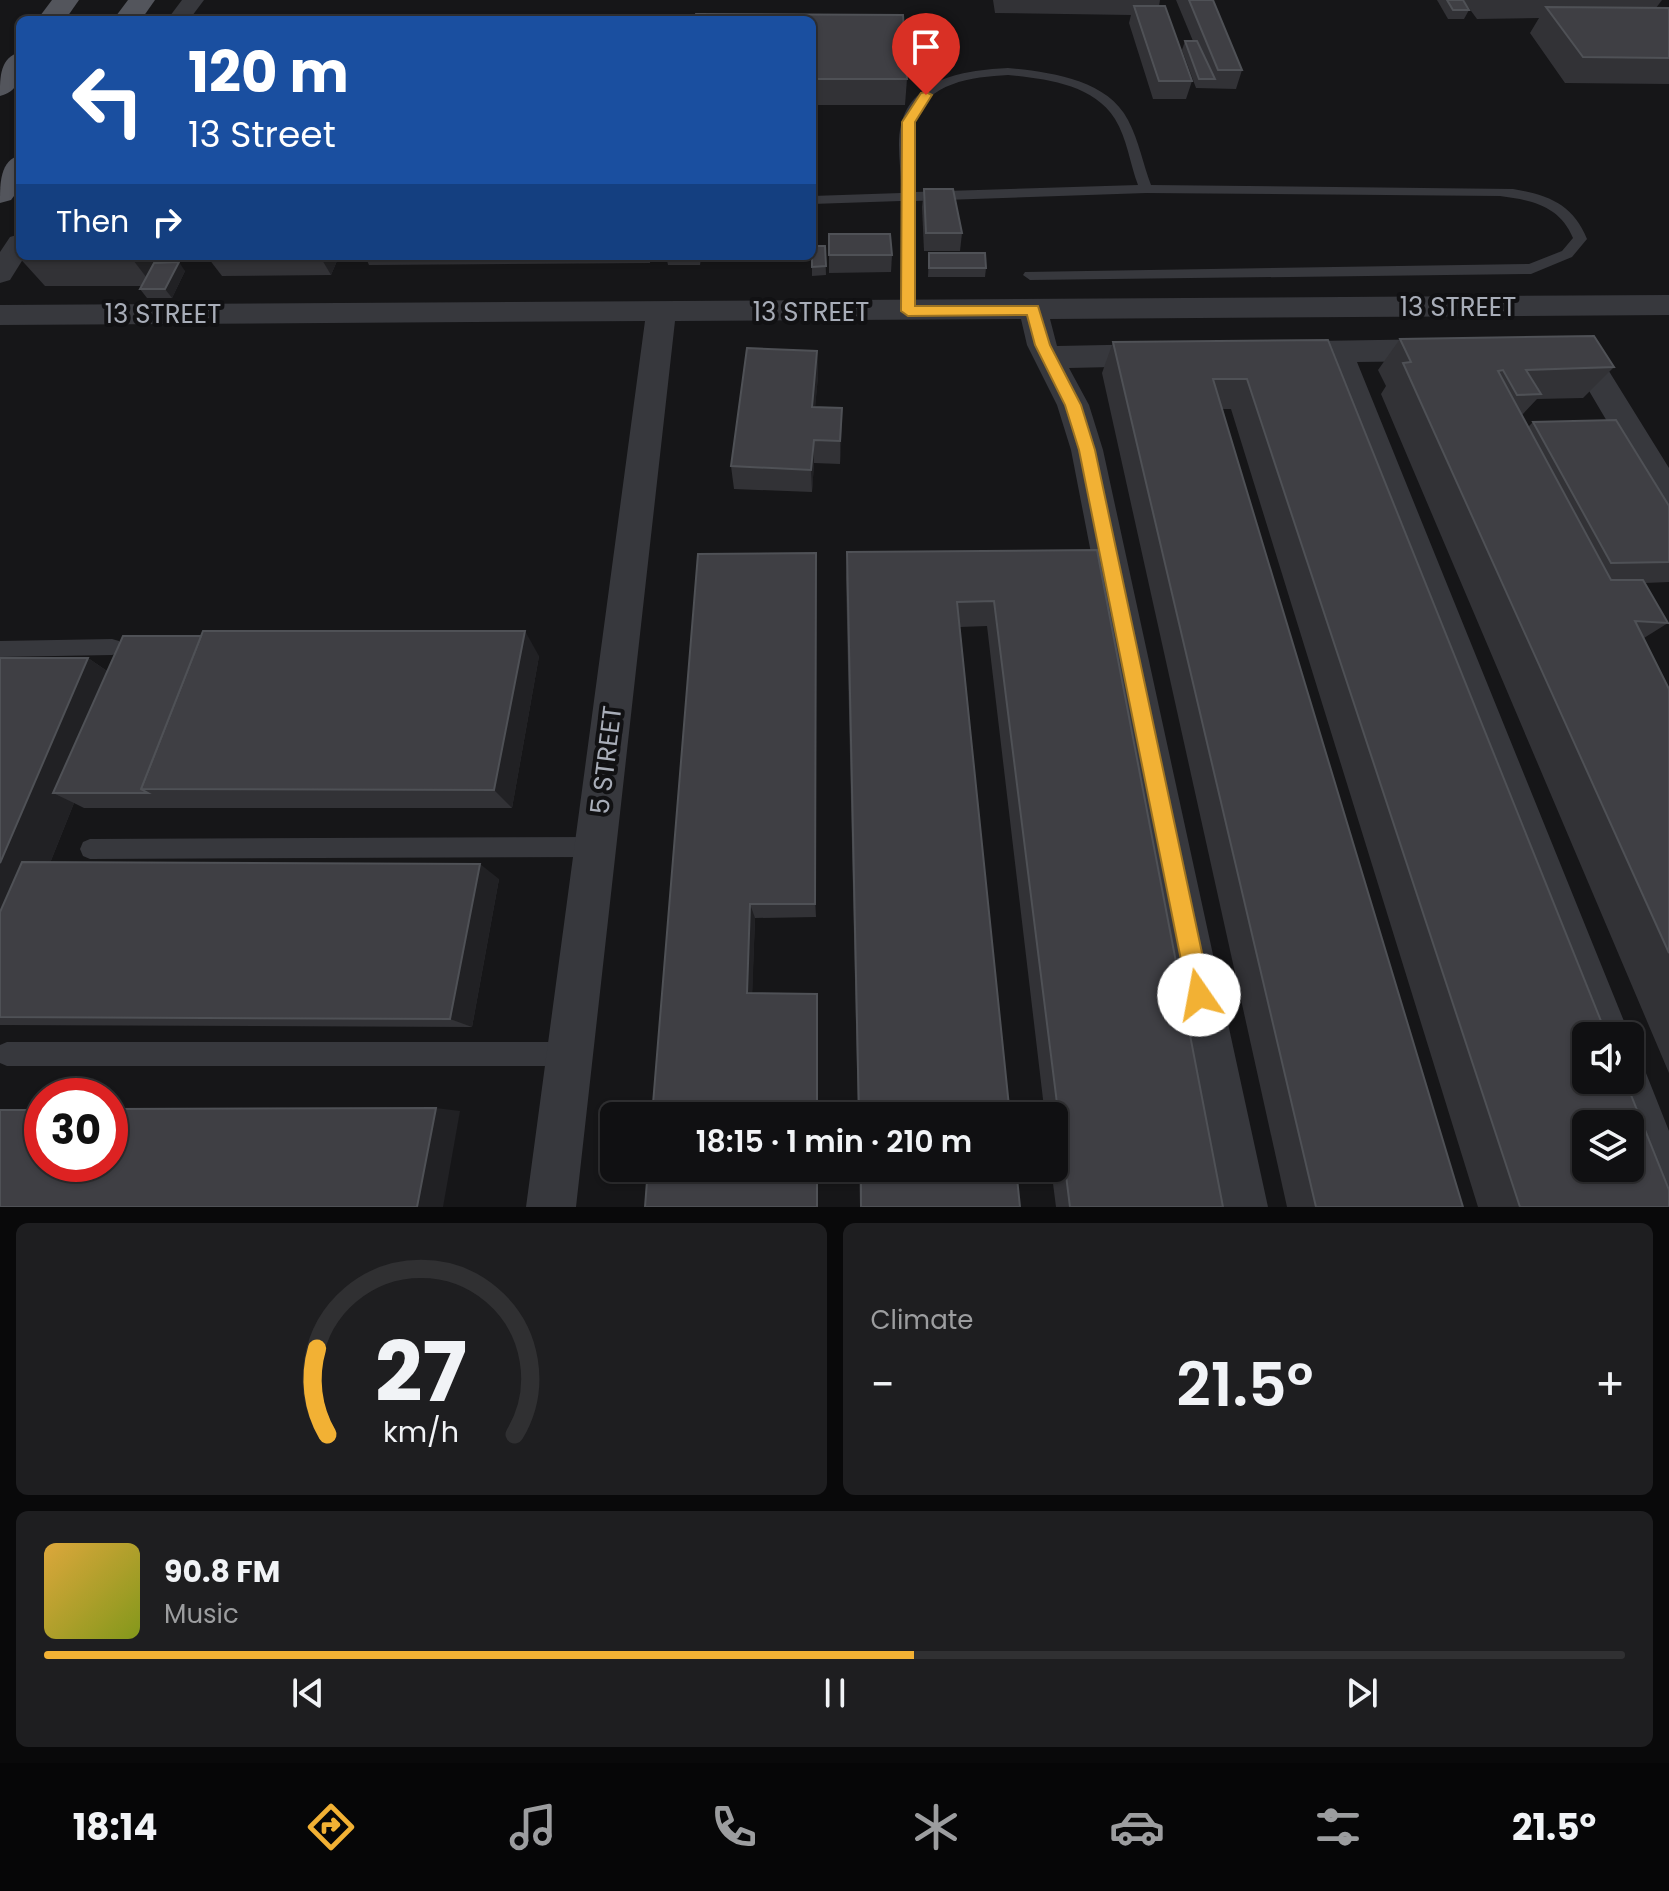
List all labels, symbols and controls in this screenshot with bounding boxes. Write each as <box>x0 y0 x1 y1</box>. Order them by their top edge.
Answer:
pin <box>892 13 960 95</box>
icon: arrive <box>904 25 948 69</box>
text: 120 m <box>188 33 349 112</box>
icon: left <box>56 48 160 152</box>
text: 13 Street <box>188 109 336 160</box>
text: Then <box>56 200 129 243</box>
icon: right <box>145 200 189 244</box>
street label: 13 STREET <box>1400 289 1516 325</box>
street label: 13 STREET <box>753 294 869 330</box>
street label: 13 STREET <box>105 296 221 332</box>
street label: 5 STREET <box>581 704 631 816</box>
position arrow <box>1157 953 1241 1037</box>
map controls <box>1572 1022 1644 1182</box>
button: sound <box>1572 1022 1644 1094</box>
speed limit sign: 30 <box>24 1078 128 1182</box>
button: layers <box>1572 1110 1644 1182</box>
text: 18:15 · 1 min · 210 m <box>696 1120 972 1163</box>
text: Climate <box>871 1302 973 1338</box>
text: 27 <box>375 1314 467 1430</box>
text: 21.5° <box>1176 1343 1313 1427</box>
text: − <box>871 1354 895 1415</box>
text: + <box>1595 1354 1625 1415</box>
text: km/h <box>383 1412 459 1452</box>
text: 90.8 FM <box>164 1550 280 1593</box>
text: Music <box>164 1596 239 1632</box>
icon: previous <box>286 1671 330 1715</box>
icon: pause <box>813 1671 857 1715</box>
icon: next <box>1340 1671 1384 1715</box>
icon: directions <box>303 1799 359 1855</box>
icon: music <box>505 1799 561 1855</box>
icon: phone <box>706 1799 762 1855</box>
icon: climate <box>908 1799 964 1855</box>
icon: car <box>1109 1799 1165 1855</box>
icon: filters <box>1310 1799 1366 1855</box>
text: 18:14 <box>73 1802 158 1853</box>
text: 21.5° <box>1512 1802 1596 1853</box>

